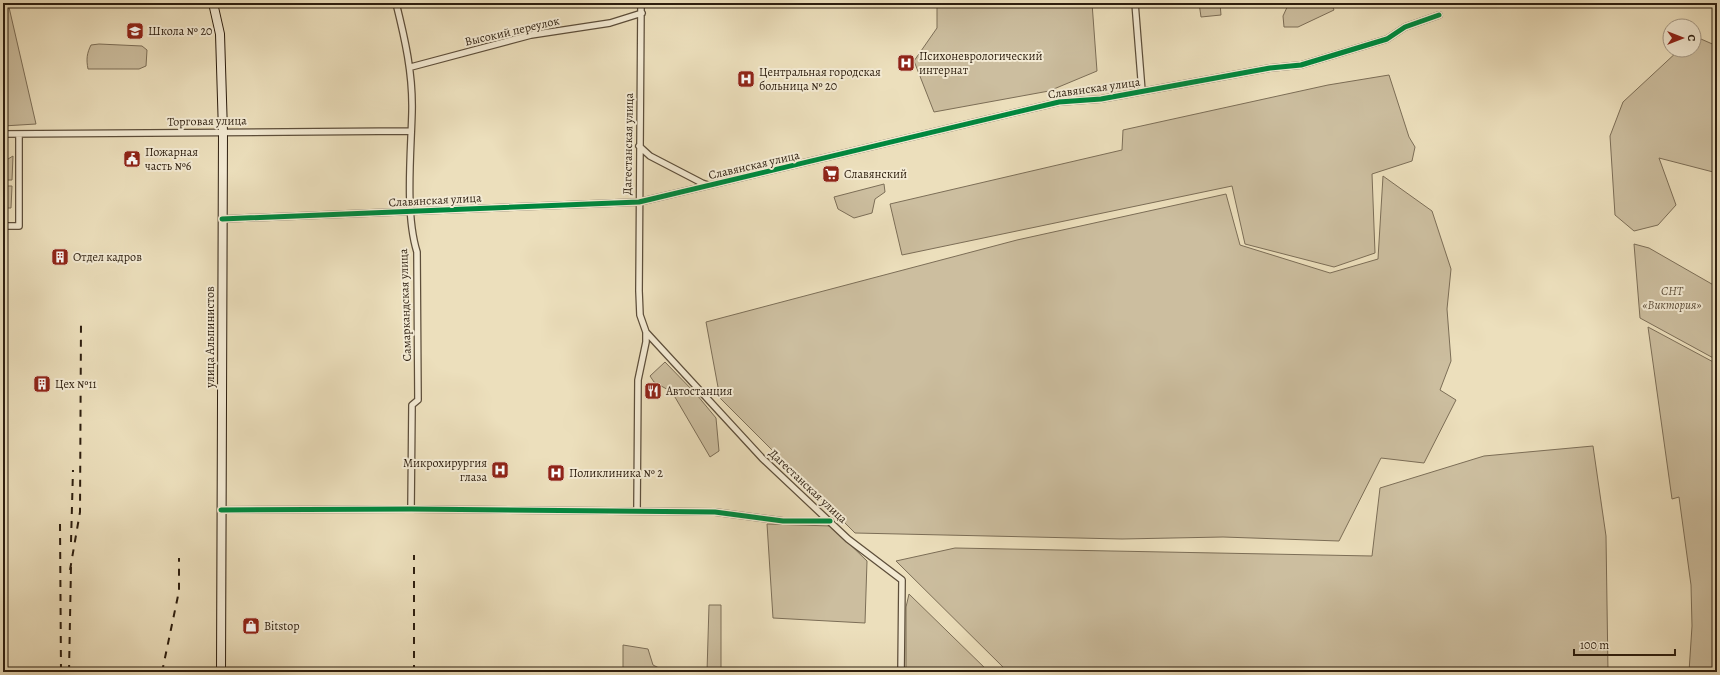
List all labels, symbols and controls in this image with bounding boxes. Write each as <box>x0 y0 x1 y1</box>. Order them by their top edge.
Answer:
street label: Высокий переулок <box>463 12 561 50</box>
north arrow <box>1662 18 1702 58</box>
school or university icon: Школа № 20 <box>125 21 145 41</box>
place label: Школа № 20 <box>148 23 213 39</box>
text: С <box>1684 35 1699 42</box>
place label: Психоневрологический интернат <box>919 48 1043 78</box>
hospital icon: Психоневрологический интернат <box>896 53 916 73</box>
place label: Центральная городская больница № 20 <box>759 64 881 94</box>
hospital icon: Центральная городская больница № 20 <box>736 69 756 89</box>
street label: Славянская улица <box>1047 74 1142 102</box>
street label: Дагестанская улица <box>619 92 637 195</box>
street label: Торговая улица <box>167 112 247 130</box>
place label: Пожарная часть №6 <box>145 144 198 174</box>
street label: Славянская улица <box>707 147 802 183</box>
public building icon: Пожарная часть №6 <box>122 149 142 169</box>
supermarket icon: Славянский <box>821 164 841 184</box>
place label: Славянский <box>844 166 907 182</box>
street label: Славянская улица <box>388 190 482 210</box>
building icon: Отдел кадров <box>50 247 70 267</box>
street label: Самаркандская улица <box>395 248 415 362</box>
place label: Отдел кадров <box>73 249 142 265</box>
park label: СНТ «Виктория» <box>1643 283 1701 313</box>
street label: улица Альпинистов <box>202 286 218 389</box>
building icon: Цех №11 <box>32 374 52 394</box>
place label: Цех №11 <box>55 376 97 392</box>
restaurant icon: Автостанция <box>643 381 663 401</box>
place label: Автостанция <box>665 383 733 399</box>
street label: Дагестанская улица <box>765 445 851 527</box>
place label: Микрохирургия глаза <box>403 455 487 485</box>
hospital icon: Микрохирургия глаза <box>490 460 510 480</box>
hospital icon: Поликлиника № 2 <box>546 463 566 483</box>
place label: Поликлиника № 2 <box>569 465 663 481</box>
shop icon: Bitstop <box>241 616 261 636</box>
place label: Bitstop <box>264 618 299 634</box>
scale bar <box>1574 631 1675 657</box>
text: 100 m <box>1580 637 1609 653</box>

